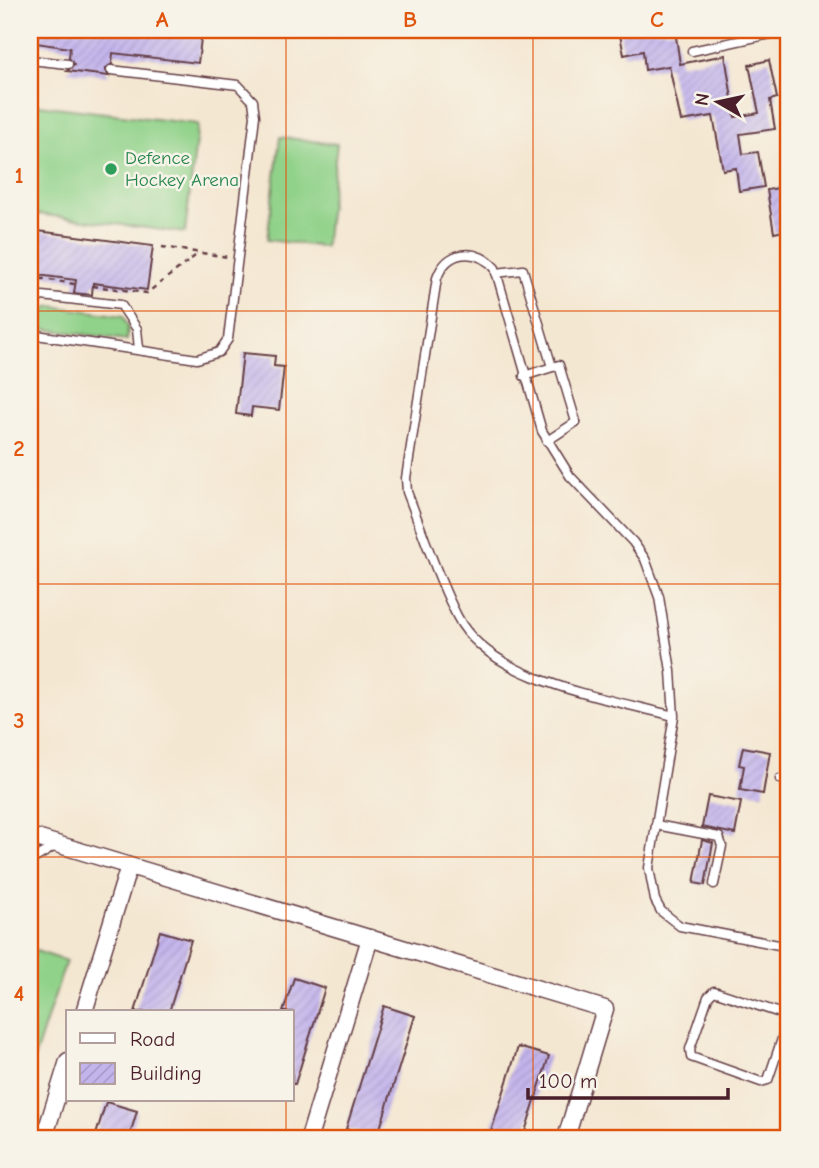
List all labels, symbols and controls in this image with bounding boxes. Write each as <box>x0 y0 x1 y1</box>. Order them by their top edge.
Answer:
text: A <box>156 6 169 33</box>
text: B <box>403 6 417 33</box>
text: C <box>650 6 664 33</box>
north arrow <box>682 66 752 136</box>
text: N <box>690 92 714 107</box>
place label: Defence Hockey Arena <box>125 147 239 191</box>
marker: Defence Hockey Arena <box>103 161 119 177</box>
text: 1 <box>14 162 24 189</box>
text: 2 <box>13 435 25 462</box>
text: 3 <box>13 707 25 734</box>
text: 4 <box>14 980 25 1007</box>
legend <box>66 1010 294 1102</box>
text: Road <box>130 1027 175 1051</box>
scale bar <box>528 1056 728 1100</box>
text: Building <box>130 1061 202 1085</box>
text: 100 m <box>539 1069 597 1093</box>

